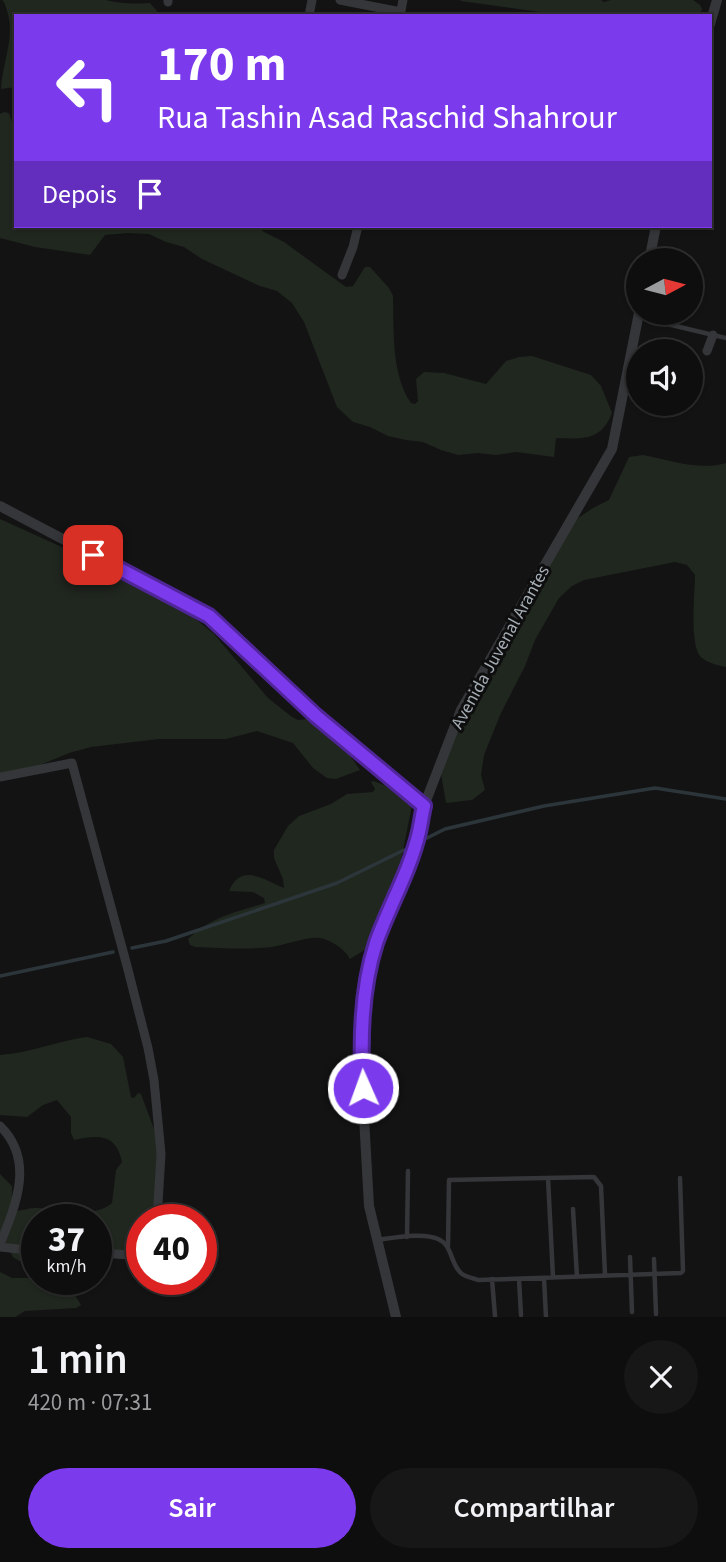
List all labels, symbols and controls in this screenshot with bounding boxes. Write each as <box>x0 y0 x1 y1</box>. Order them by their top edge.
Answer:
text: 170 m <box>157 30 286 100</box>
icon: left <box>42 42 133 133</box>
text: Rua Tashin Asad Raschid Shahrour <box>157 95 617 141</box>
icon: arrive <box>131 175 169 213</box>
text: Depois <box>42 176 117 213</box>
north arrow <box>626 248 704 326</box>
map controls <box>626 248 703 416</box>
button: sound <box>626 339 703 416</box>
pin <box>63 525 123 585</box>
icon: arrive <box>74 536 112 574</box>
street label: Avenida Juvenal Arantes <box>445 561 556 734</box>
position arrow <box>326 1051 400 1125</box>
speed limit sign: 40 <box>126 1204 217 1295</box>
text: 37 <box>48 1215 85 1265</box>
text: km/h <box>47 1254 86 1279</box>
text: 1 min <box>28 1330 128 1390</box>
button: close <box>624 1340 698 1414</box>
text: 420 m · 07:31 <box>28 1386 152 1419</box>
button: Sair <box>28 1468 356 1548</box>
button: Compartilhar <box>370 1468 698 1548</box>

